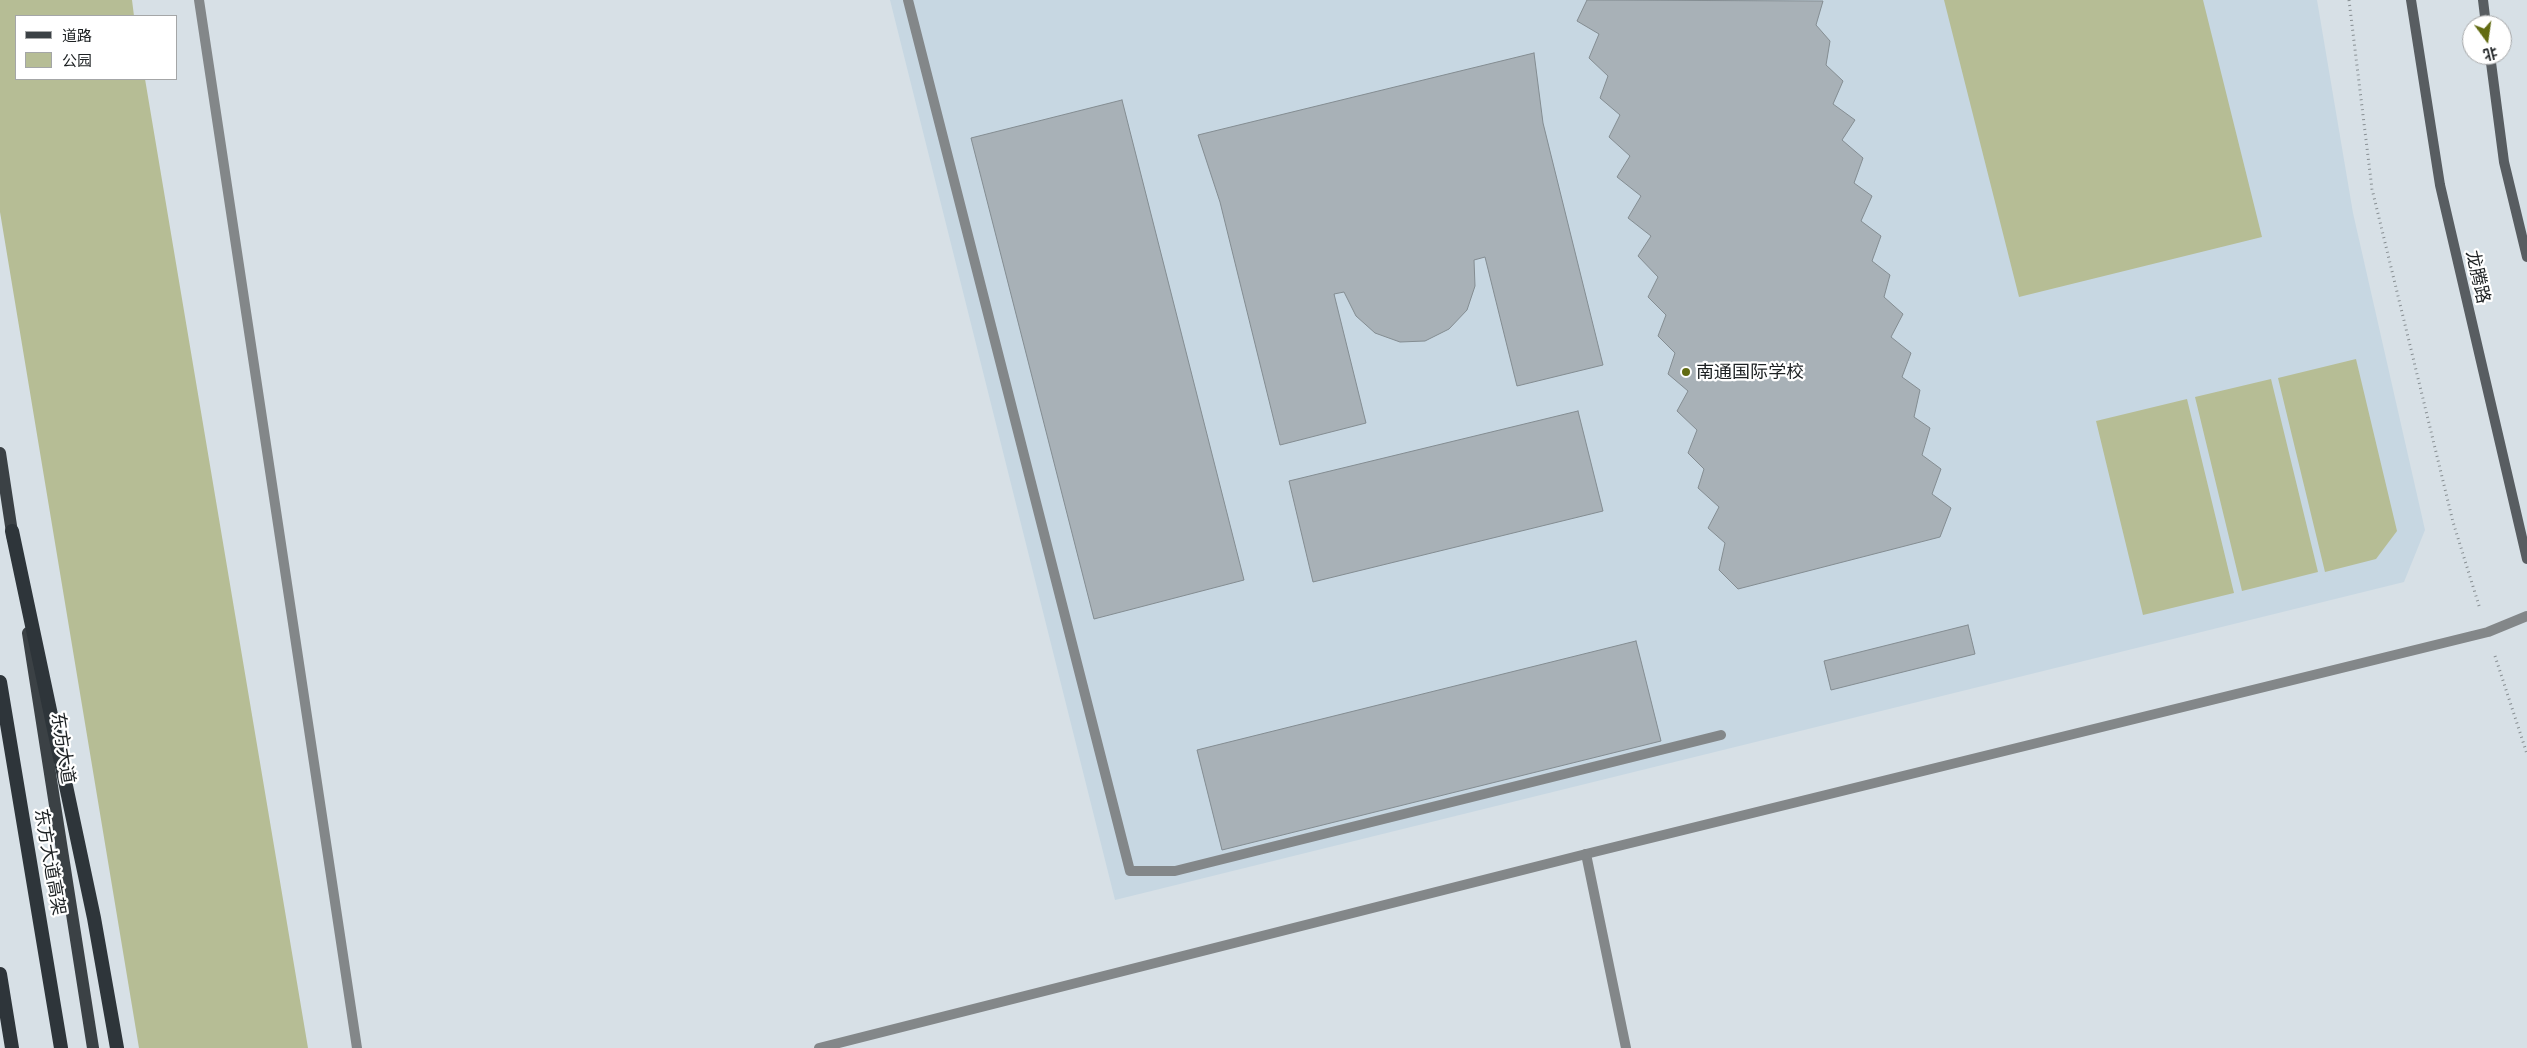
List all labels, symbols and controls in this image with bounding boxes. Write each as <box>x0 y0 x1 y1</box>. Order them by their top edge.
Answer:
legend <box>15 15 178 80</box>
north arrow <box>2462 15 2512 65</box>
text: 道路 <box>62 26 92 44</box>
text: 北 <box>2482 44 2499 64</box>
text: 公园 <box>62 51 92 69</box>
street label: 龙腾路 <box>2461 248 2495 306</box>
place label: 南通国际学校 <box>1696 361 1804 383</box>
marker: 南通国际学校 <box>1680 366 1692 378</box>
street label: 东方大道 <box>47 711 79 785</box>
street label: 东方大道高架 <box>30 807 70 917</box>

